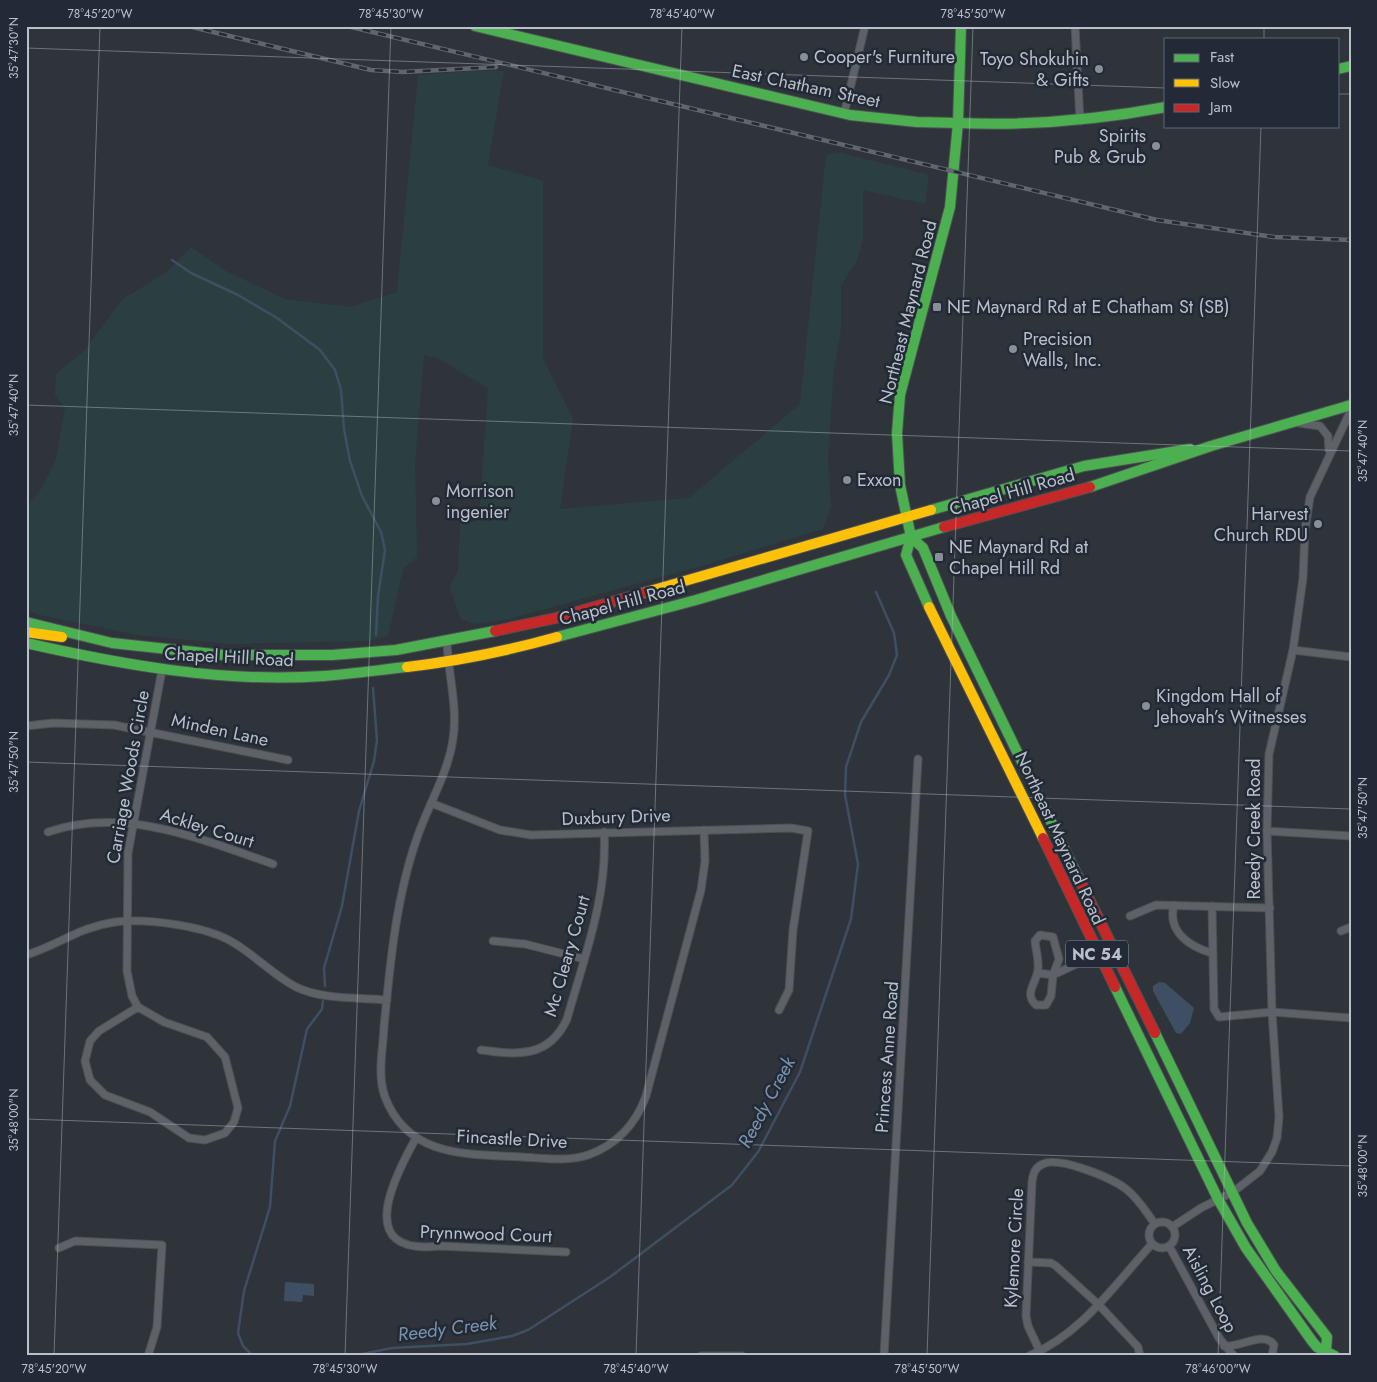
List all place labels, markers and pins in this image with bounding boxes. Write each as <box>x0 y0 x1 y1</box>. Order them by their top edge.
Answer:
place label: Cooper's Furniture <box>814 44 955 70</box>
place label: Toyo Shokuhin & Gifts <box>980 46 1089 93</box>
marker: Cooper's Furniture <box>798 51 810 63</box>
marker: Toyo Shokuhin & Gifts <box>1093 63 1105 75</box>
place label: Spirits Pub & Grub <box>1054 123 1146 170</box>
marker: Spirits Pub & Grub <box>1150 140 1162 152</box>
place label: NE Maynard Rd at E Chatham St (SB) <box>947 294 1230 320</box>
marker: NE Maynard Rd at E Chatham St (SB) <box>931 301 943 313</box>
place label: Precision Walls, Inc. <box>1023 326 1102 373</box>
marker: Precision Walls, Inc. <box>1007 343 1019 355</box>
place label: Exxon <box>857 467 902 493</box>
marker: Exxon <box>841 474 853 486</box>
place label: Morrison ingenier <box>446 478 514 525</box>
marker: Morrison ingenier <box>430 495 442 507</box>
place label: Harvest Church RDU <box>1214 501 1309 548</box>
marker: Harvest Church RDU <box>1312 518 1324 530</box>
place label: NE Maynard Rd at Chapel Hill Rd <box>949 534 1089 581</box>
marker: NE Maynard Rd at Chapel Hill Rd <box>933 551 945 563</box>
place label: Kingdom Hall of Jehovah’s Witnesses <box>1154 683 1306 730</box>
marker: Kingdom Hall of Jehovah’s Witnesses <box>1140 700 1152 712</box>

